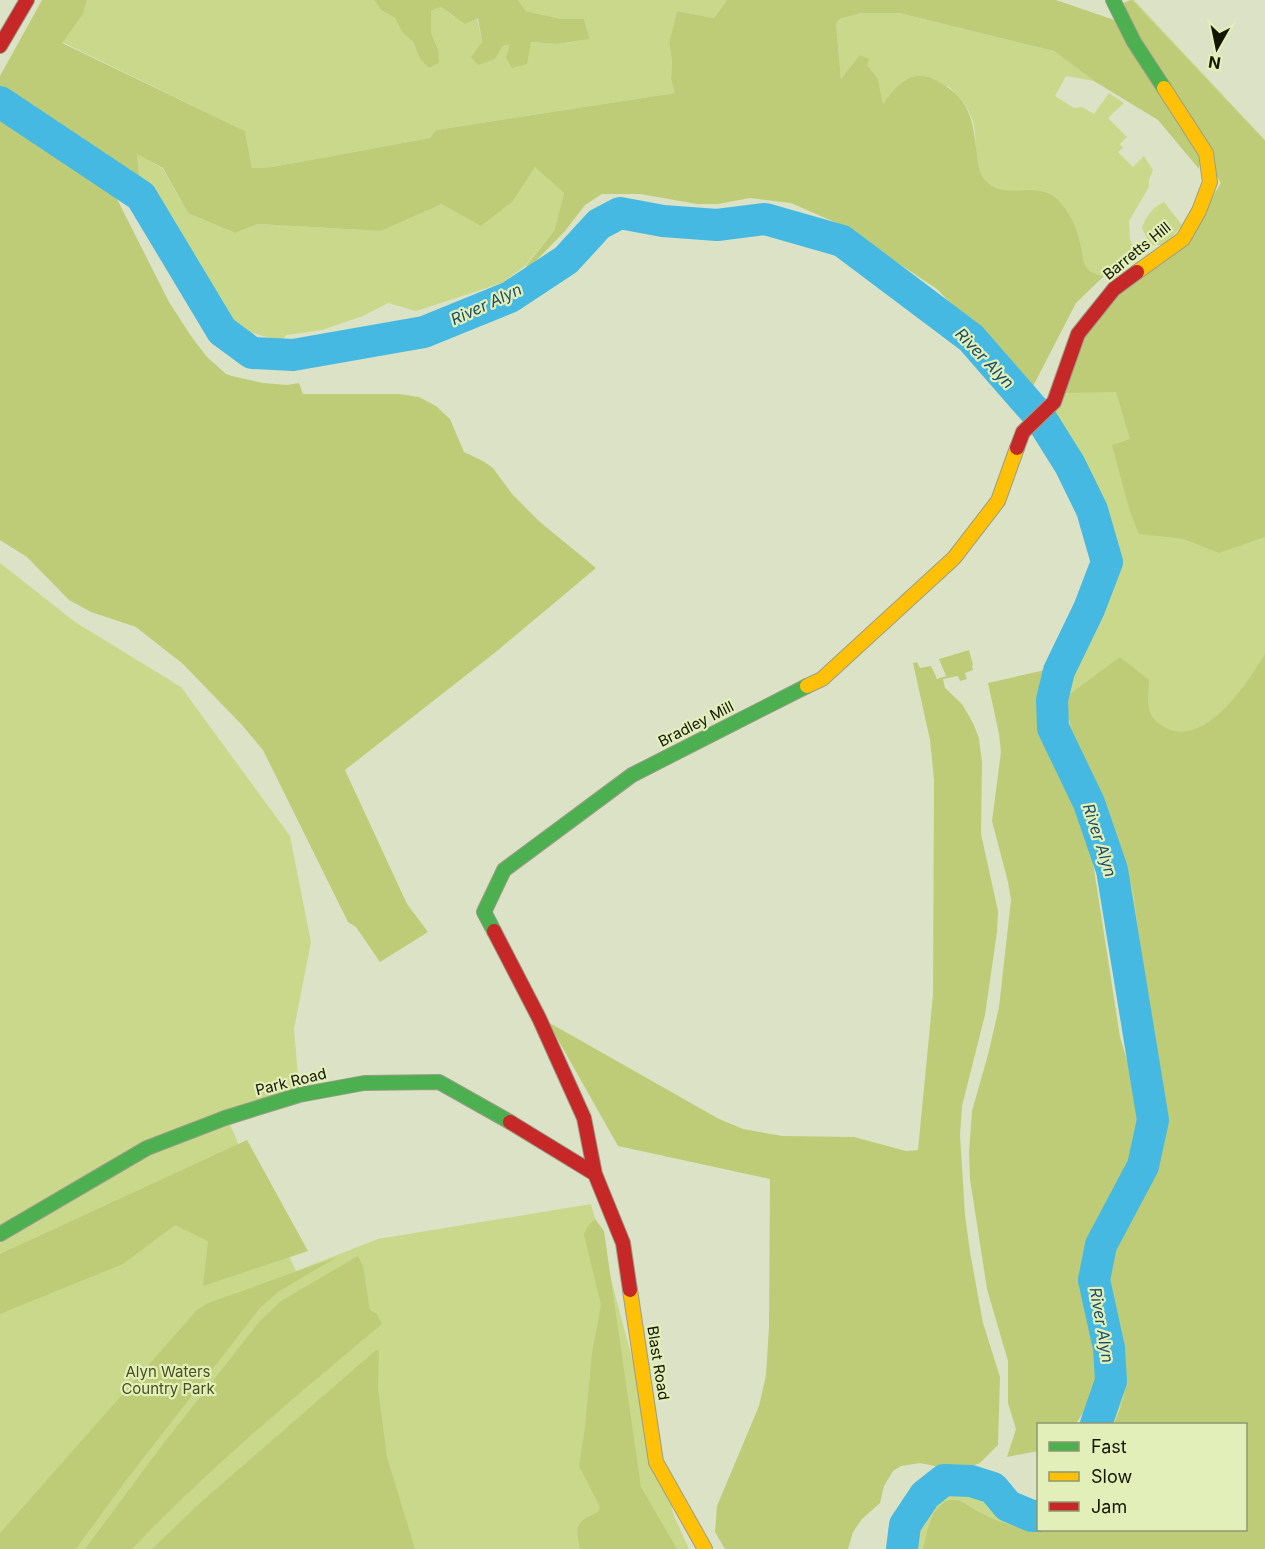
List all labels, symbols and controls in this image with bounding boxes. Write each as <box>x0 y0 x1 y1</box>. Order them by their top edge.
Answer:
north arrow <box>1187 18 1247 78</box>
text: N <box>1207 52 1222 74</box>
street label: Barretts Hill <box>1099 218 1174 284</box>
water label: River Alyn <box>447 279 525 329</box>
water label: River Alyn <box>951 324 1019 392</box>
street label: Bradley Mill <box>655 696 737 751</box>
water label: River Alyn <box>1079 801 1121 879</box>
street label: Park Road <box>253 1064 328 1100</box>
water label: River Alyn <box>1086 1286 1118 1364</box>
street label: Blast Road <box>643 1324 674 1402</box>
park label: Alyn Waters Country Park <box>121 1362 215 1398</box>
legend <box>1037 1423 1247 1531</box>
text: Fast <box>1091 1436 1127 1457</box>
text: Slow <box>1091 1466 1132 1487</box>
text: Jam <box>1091 1496 1127 1517</box>

